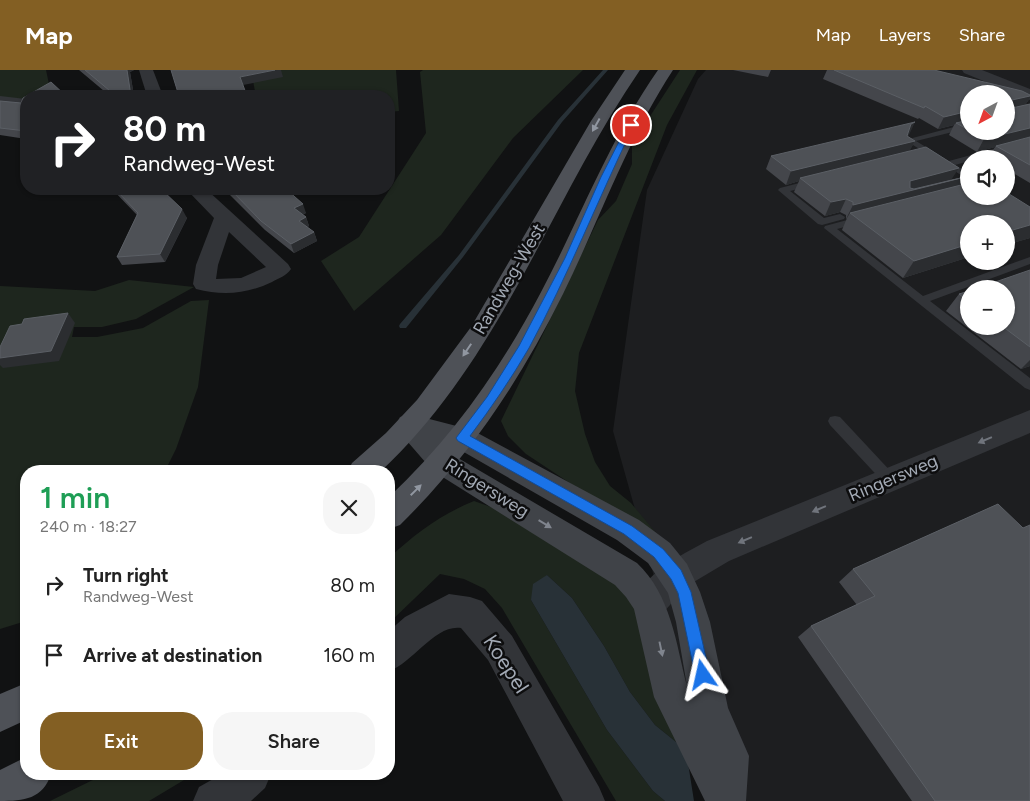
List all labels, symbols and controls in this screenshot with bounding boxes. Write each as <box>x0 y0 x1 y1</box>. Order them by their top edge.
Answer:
text: Map <box>25 21 73 50</box>
text: Map <box>816 24 851 46</box>
text: Layers <box>879 24 931 46</box>
text: Share <box>959 24 1005 46</box>
north arrow <box>960 85 1015 140</box>
map controls <box>960 85 1015 335</box>
pin <box>610 104 652 146</box>
text: 80 m <box>123 108 206 150</box>
icon: right <box>40 110 105 175</box>
icon: arrive <box>617 111 645 139</box>
one-way arrow <box>592 119 601 132</box>
text: Randweg-West <box>123 150 275 177</box>
button: sound <box>960 150 1015 205</box>
button: + <box>960 215 1015 270</box>
street label: Randweg-West <box>468 219 550 338</box>
button: − <box>960 280 1015 335</box>
one-way arrow <box>462 343 472 357</box>
one-way arrow <box>977 436 992 444</box>
street label: Ringersweg <box>845 449 941 507</box>
street label: Ringersweg <box>441 454 533 522</box>
text: 1 min <box>40 479 110 516</box>
button: close <box>323 482 375 534</box>
one-way arrow <box>410 484 422 496</box>
one-way arrow <box>812 506 826 514</box>
text: 240 m · 18:27 <box>40 517 137 536</box>
one-way arrow <box>538 519 551 528</box>
one-way arrow <box>738 536 753 544</box>
text: Turn right <box>83 564 169 587</box>
icon: right <box>40 571 68 599</box>
text: 80 m <box>330 574 375 597</box>
text: Randweg-West <box>83 587 194 606</box>
street label: Koepel <box>478 630 535 698</box>
icon: arrive <box>40 641 68 669</box>
one-way arrow <box>657 641 665 656</box>
text: Arrive at destination <box>83 644 262 667</box>
text: 160 m <box>323 644 375 667</box>
position arrow <box>676 648 728 700</box>
button: Exit <box>40 712 203 770</box>
button: Share <box>213 712 375 770</box>

